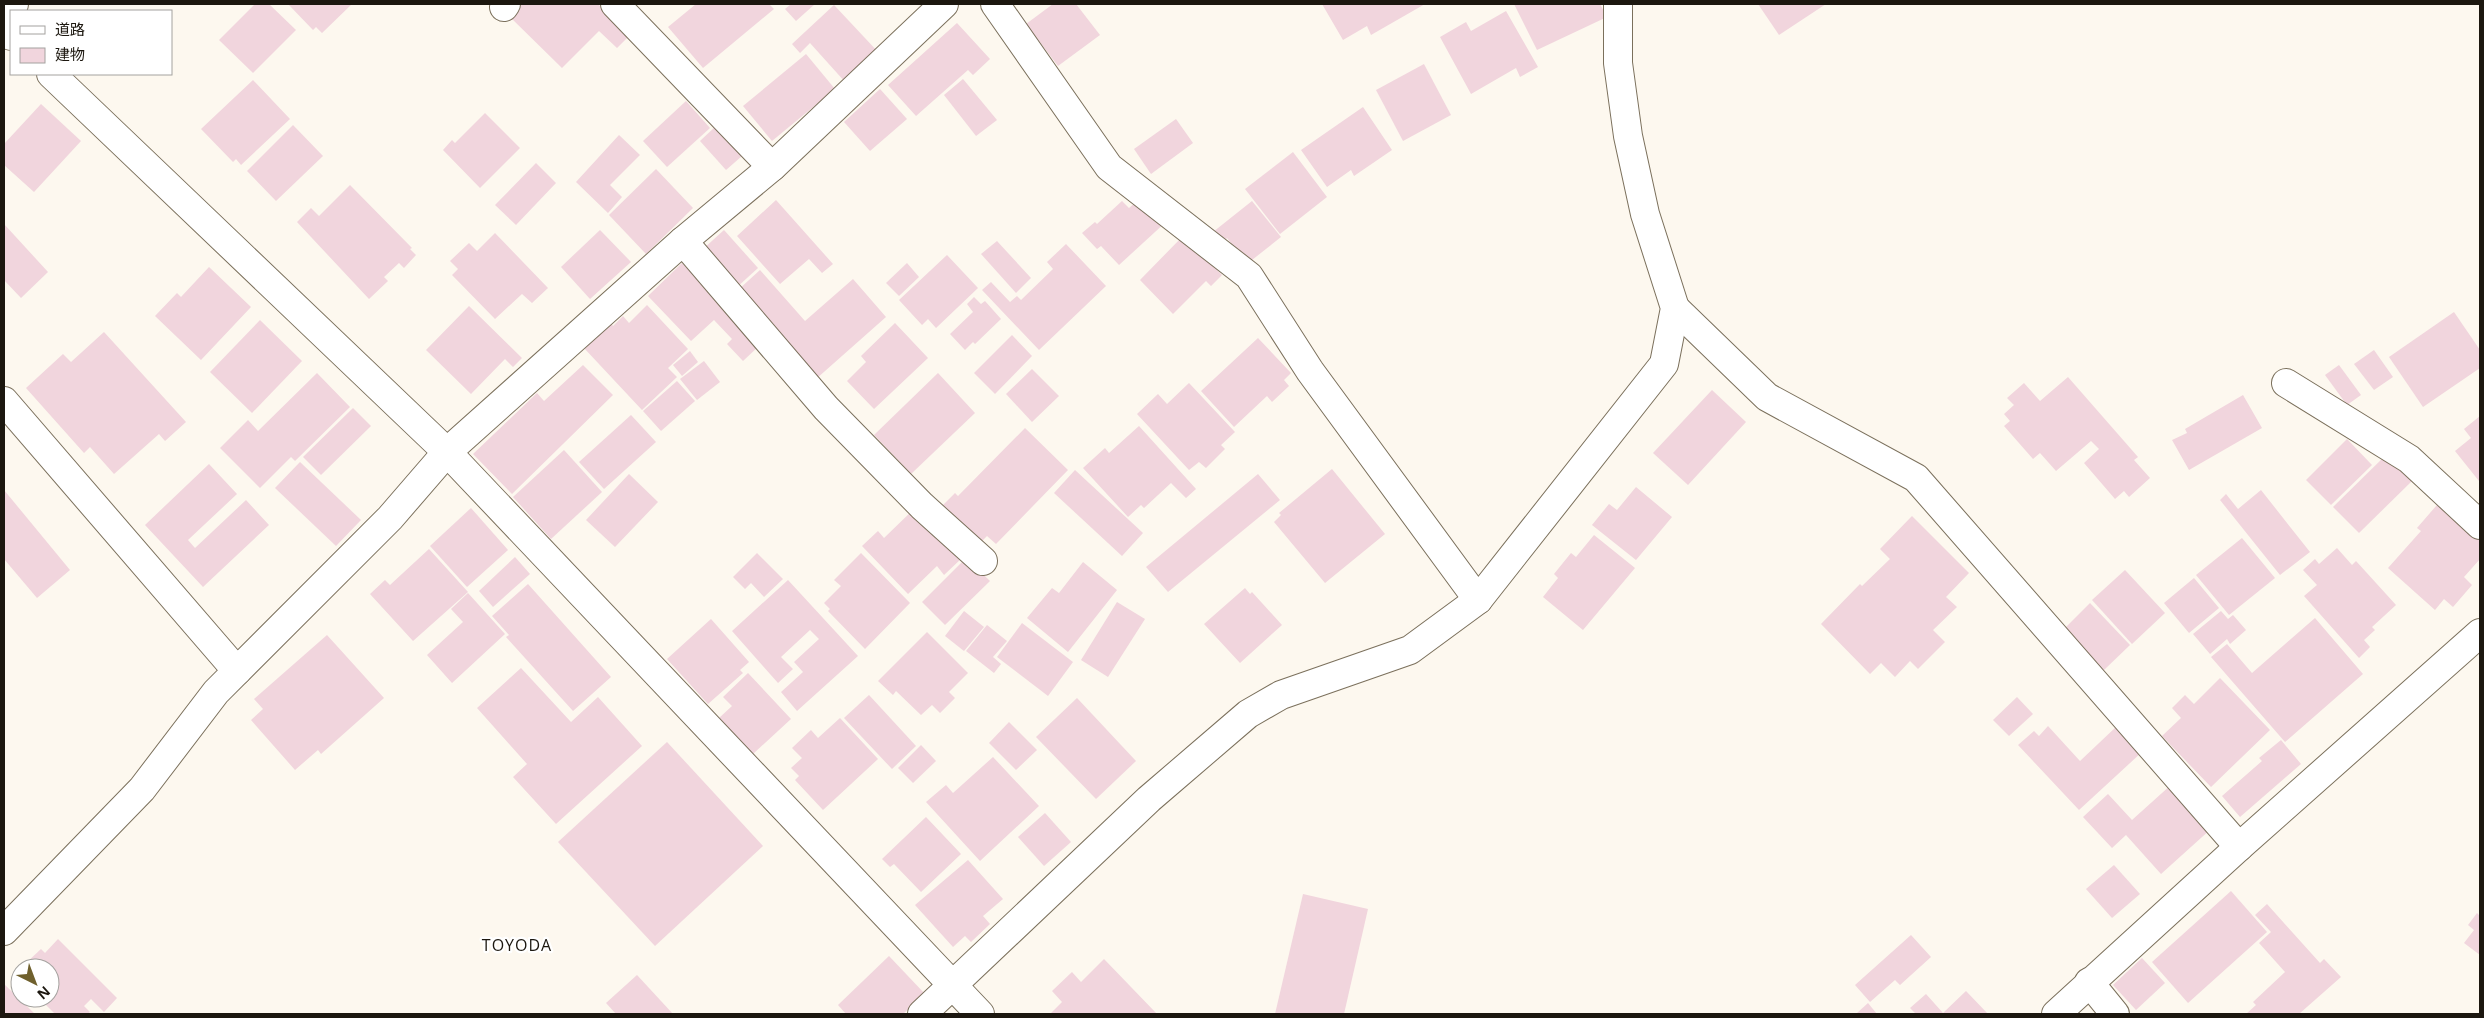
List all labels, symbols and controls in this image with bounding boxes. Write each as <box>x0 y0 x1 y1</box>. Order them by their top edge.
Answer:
legend <box>10 10 172 75</box>
text: 道路 <box>55 19 85 39</box>
text: 建物 <box>55 44 85 64</box>
district label: TOYODA <box>482 934 552 956</box>
north arrow <box>10 958 60 1008</box>
text: N <box>33 982 55 1004</box>

